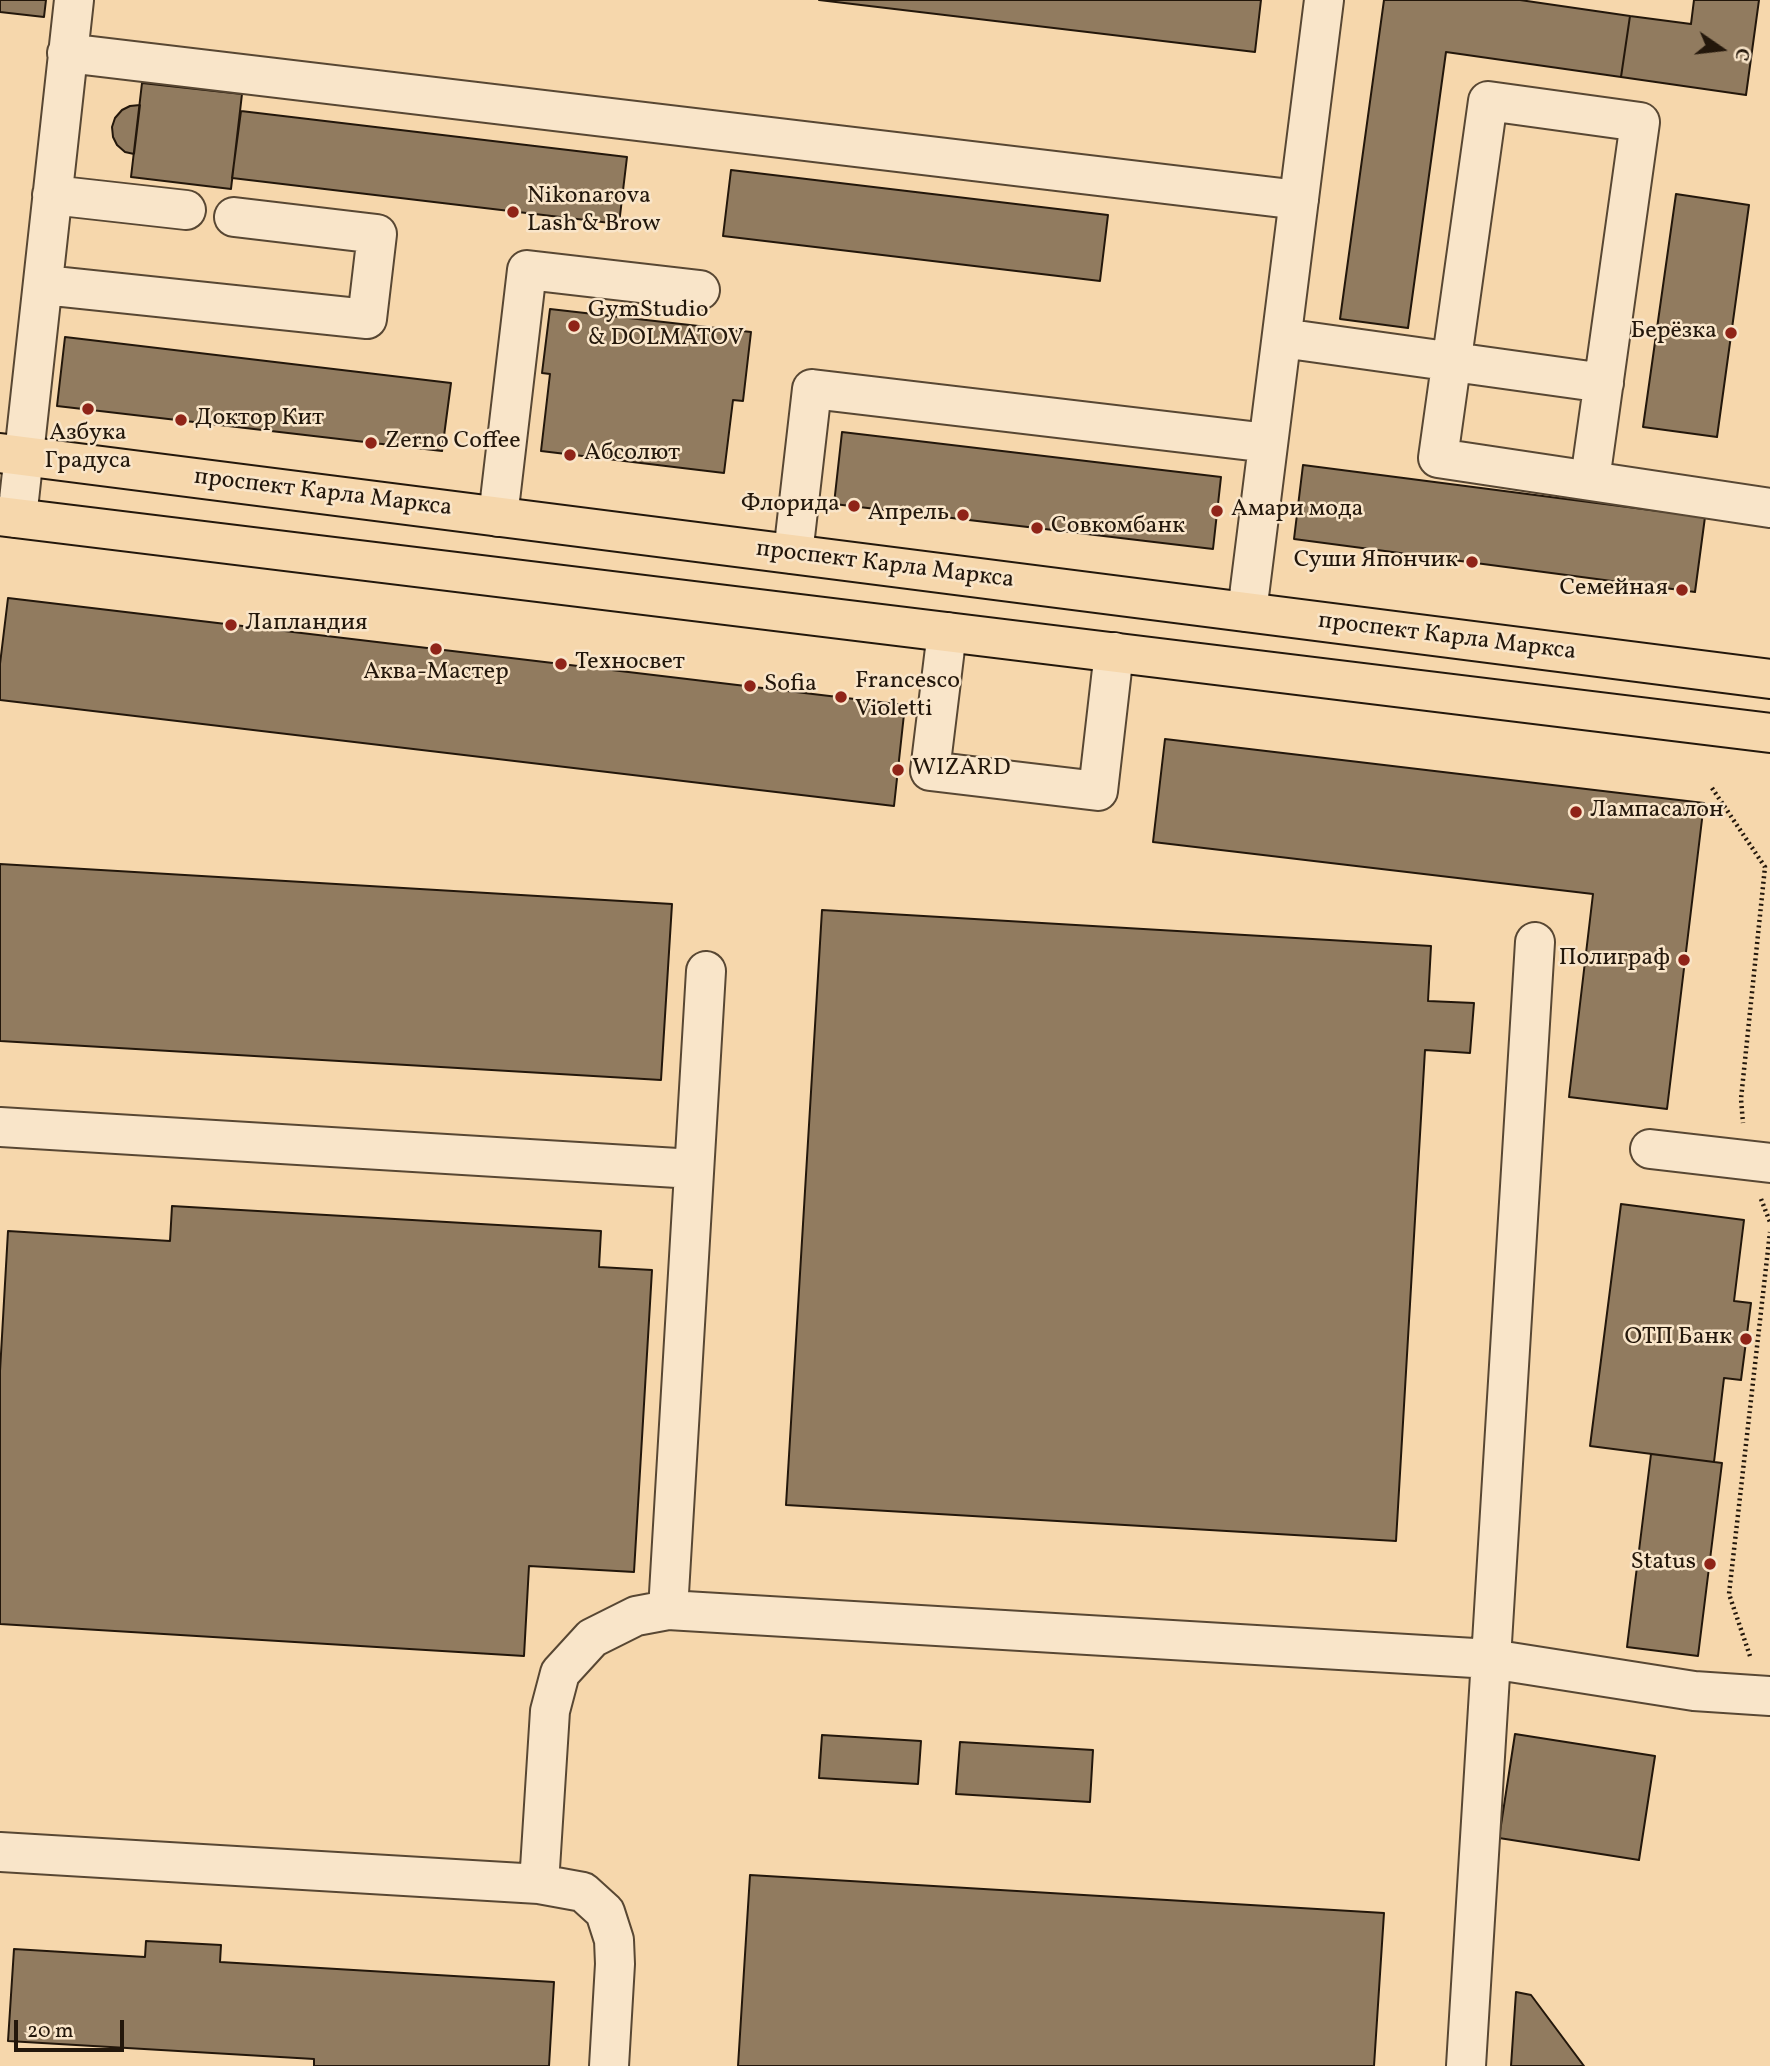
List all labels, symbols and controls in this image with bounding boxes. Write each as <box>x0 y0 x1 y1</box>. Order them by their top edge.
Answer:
north arrow <box>1686 14 1756 84</box>
text: С <box>1727 45 1755 63</box>
place label: Nikonarova Lash & Brow <box>527 184 660 240</box>
marker: Nikonarova Lash & Brow <box>505 204 521 220</box>
place label: GymStudio & DOLMATOV <box>588 298 744 354</box>
marker: GymStudio & DOLMATOV <box>566 318 582 334</box>
place label: Берёзка <box>1631 319 1717 347</box>
marker: Берёзка <box>1723 325 1739 341</box>
marker: Азбука Градуса <box>80 401 96 417</box>
place label: Доктор Кит <box>195 406 324 434</box>
marker: Доктор Кит <box>173 412 189 428</box>
place label: Азбука Градуса <box>45 421 131 477</box>
place label: Zerno Coffee <box>385 429 521 457</box>
marker: Zerno Coffee <box>363 435 379 451</box>
place label: Абсолют <box>584 441 680 469</box>
marker: Абсолют <box>562 447 578 463</box>
street label: проспект Карла Маркса <box>192 464 454 524</box>
place label: Флорида <box>741 492 840 520</box>
place label: Амари мода <box>1231 497 1363 525</box>
marker: Флорида <box>846 498 862 514</box>
place label: Апрель <box>868 501 949 529</box>
marker: Амари мода <box>1209 503 1225 519</box>
marker: Апрель <box>955 507 971 523</box>
place label: Совкомбанк <box>1051 514 1185 542</box>
marker: Совкомбанк <box>1029 520 1045 536</box>
street label: проспект Карла Маркса <box>754 536 1016 596</box>
place label: Суши Япончик <box>1294 548 1458 576</box>
marker: Суши Япончик <box>1464 554 1480 570</box>
place label: Семейная <box>1559 576 1668 604</box>
marker: Семейная <box>1674 582 1690 598</box>
street label: проспект Карла Маркса <box>1316 608 1578 668</box>
place label: Лапландия <box>245 611 368 639</box>
marker: Лапландия <box>223 617 239 633</box>
marker: Аква-Мастер <box>428 641 444 657</box>
place label: Техносвет <box>575 650 685 678</box>
marker: Техносвет <box>553 656 569 672</box>
place label: Аква-Мастер <box>363 660 509 688</box>
place label: Francesco Violetti <box>855 669 960 725</box>
place label: Sofia <box>764 672 817 700</box>
marker: Sofia <box>742 678 758 694</box>
marker: Francesco Violetti <box>833 689 849 705</box>
place label: WIZARD <box>912 756 1011 784</box>
marker: WIZARD <box>890 762 906 778</box>
place label: Лампасалон <box>1590 798 1724 826</box>
marker: Лампасалон <box>1568 804 1584 820</box>
place label: Полиграф <box>1559 946 1670 974</box>
marker: Полиграф <box>1676 952 1692 968</box>
place label: ОТП Банк <box>1625 1325 1732 1353</box>
marker: ОТП Банк <box>1738 1331 1754 1347</box>
place label: Status <box>1631 1550 1696 1578</box>
marker: Status <box>1702 1556 1718 1572</box>
scale bar <box>18 2007 128 2050</box>
text: 20 m <box>27 2017 73 2046</box>

